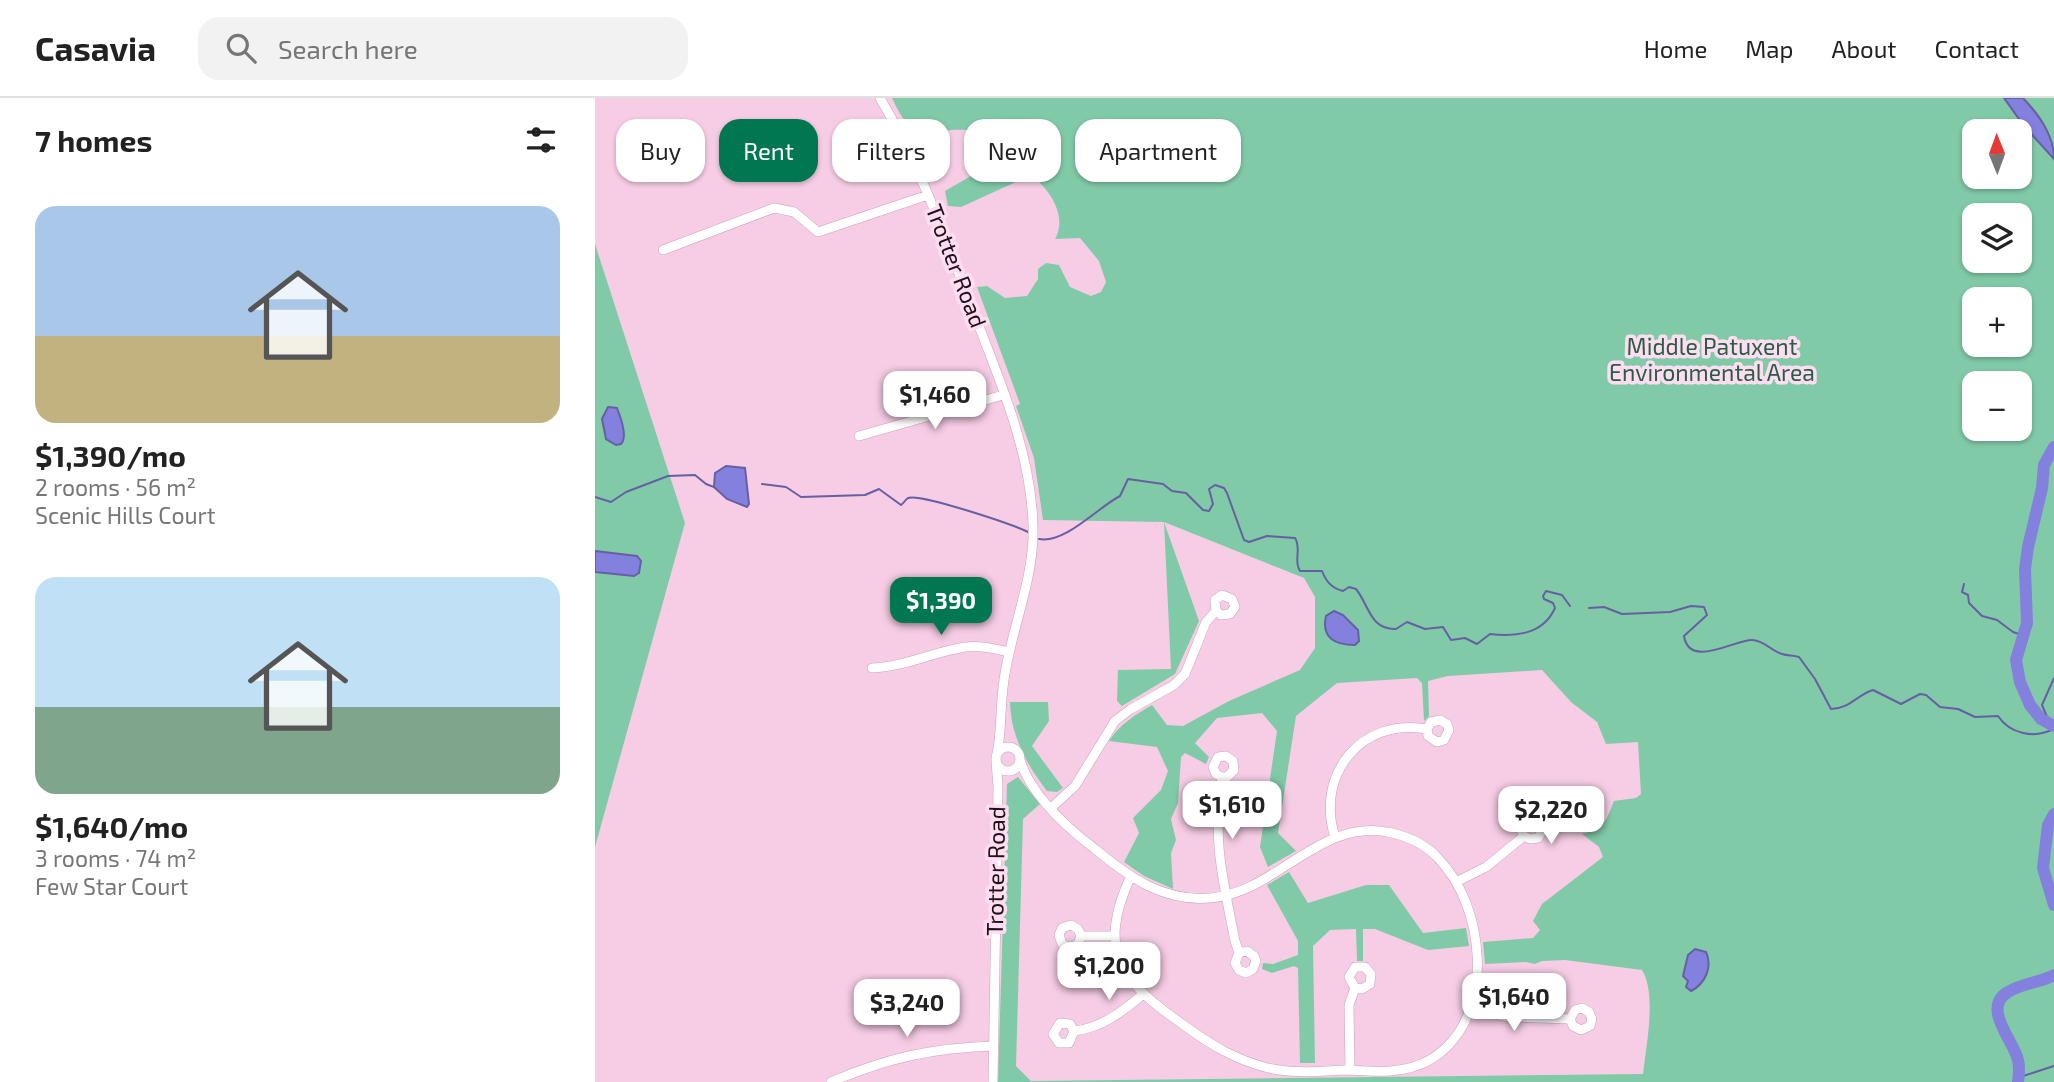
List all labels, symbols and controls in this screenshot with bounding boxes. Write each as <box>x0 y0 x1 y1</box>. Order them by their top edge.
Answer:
search box <box>198 17 688 80</box>
text: Casavia <box>35 28 156 68</box>
icon: search <box>222 29 260 67</box>
text: Search here <box>278 33 418 64</box>
text: Home <box>1644 34 1707 63</box>
text: Map <box>1745 34 1793 63</box>
text: About <box>1831 34 1897 63</box>
text: Contact <box>1935 34 2019 63</box>
chip: Buy <box>616 119 705 182</box>
chip: Rent <box>719 119 818 182</box>
chip: Filters <box>832 119 950 182</box>
chip: New <box>964 119 1061 182</box>
chip: Apartment <box>1075 119 1241 182</box>
north arrow <box>1962 119 2032 189</box>
map controls <box>1962 119 2032 441</box>
icon: filters <box>522 121 560 159</box>
text: 7 homes <box>35 122 152 158</box>
street label: Trotter Road <box>921 200 993 331</box>
button: layers <box>1962 203 2032 273</box>
icon: home <box>235 252 361 378</box>
button: + <box>1962 287 2032 357</box>
park label: Middle Patuxent Environmental Area <box>1609 332 1815 386</box>
button: − <box>1962 371 2032 441</box>
pin: $1,460 <box>878 372 992 431</box>
text: $1,460 <box>899 380 971 408</box>
text: $1,390/mo <box>35 437 186 473</box>
text: 2 rooms · 56 m² <box>35 473 196 501</box>
text: Scenic Hills Court <box>35 501 216 529</box>
pin: $1,390 <box>884 578 998 637</box>
text: $1,390 <box>906 586 976 614</box>
icon: home <box>235 623 361 749</box>
pin: $1,610 <box>1175 782 1289 841</box>
pin: $2,220 <box>1494 786 1608 846</box>
text: $1,610 <box>1199 790 1265 818</box>
text: $2,220 <box>1514 795 1588 823</box>
street label: Trotter Road <box>980 806 1010 936</box>
text: $1,640/mo <box>35 808 188 844</box>
text: 3 rooms · 74 m² <box>35 844 196 872</box>
text: Few Star Court <box>35 872 188 900</box>
pin: $1,200 <box>1052 942 1166 1002</box>
text: $1,200 <box>1073 951 1145 979</box>
pin: $1,640 <box>1457 974 1571 1033</box>
pin: $3,240 <box>850 979 964 1039</box>
text: $1,640 <box>1478 982 1550 1010</box>
text: $3,240 <box>870 988 944 1016</box>

